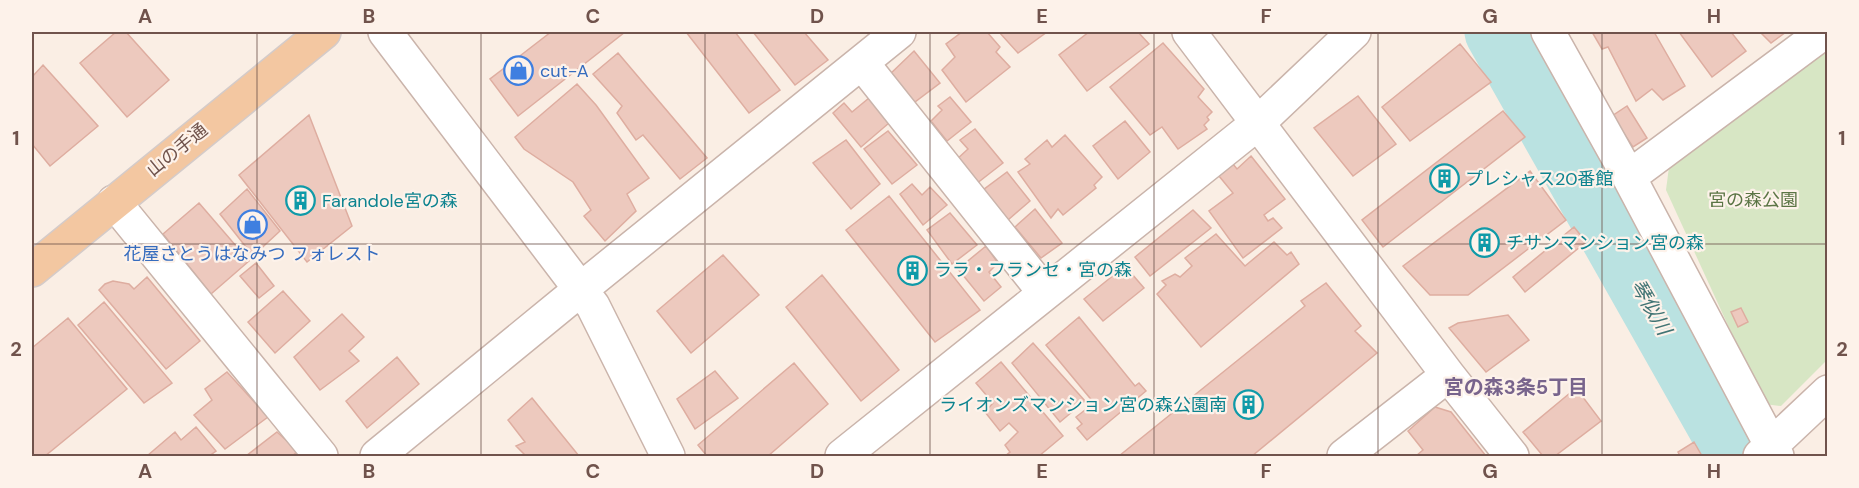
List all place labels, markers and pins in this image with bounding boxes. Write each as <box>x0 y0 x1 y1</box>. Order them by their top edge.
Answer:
shop icon: cut-A <box>503 55 535 87</box>
place label: cut-A <box>540 59 589 83</box>
building icon: プレシャス20番館 <box>1428 163 1460 195</box>
place label: プレシャス20番館 <box>1465 167 1614 191</box>
building icon: Farandole宮の森 <box>285 185 317 217</box>
place label: Farandole宮の森 <box>322 189 458 213</box>
shop icon: 花屋さとうはなみつ フォレスト <box>236 209 268 241</box>
building icon: チサンマンション宮の森 <box>1469 227 1501 259</box>
place label: チサンマンション宮の森 <box>1506 231 1704 255</box>
place label: 花屋さとうはなみつ フォレスト <box>124 242 380 266</box>
building icon: ララ・フランセ・宮の森 <box>897 254 929 286</box>
place label: ララ・フランセ・宮の森 <box>934 258 1132 282</box>
building icon: ライオンズマンション宮の森公園南 <box>1232 389 1264 421</box>
place label: ライオンズマンション宮の森公園南 <box>939 393 1227 417</box>

